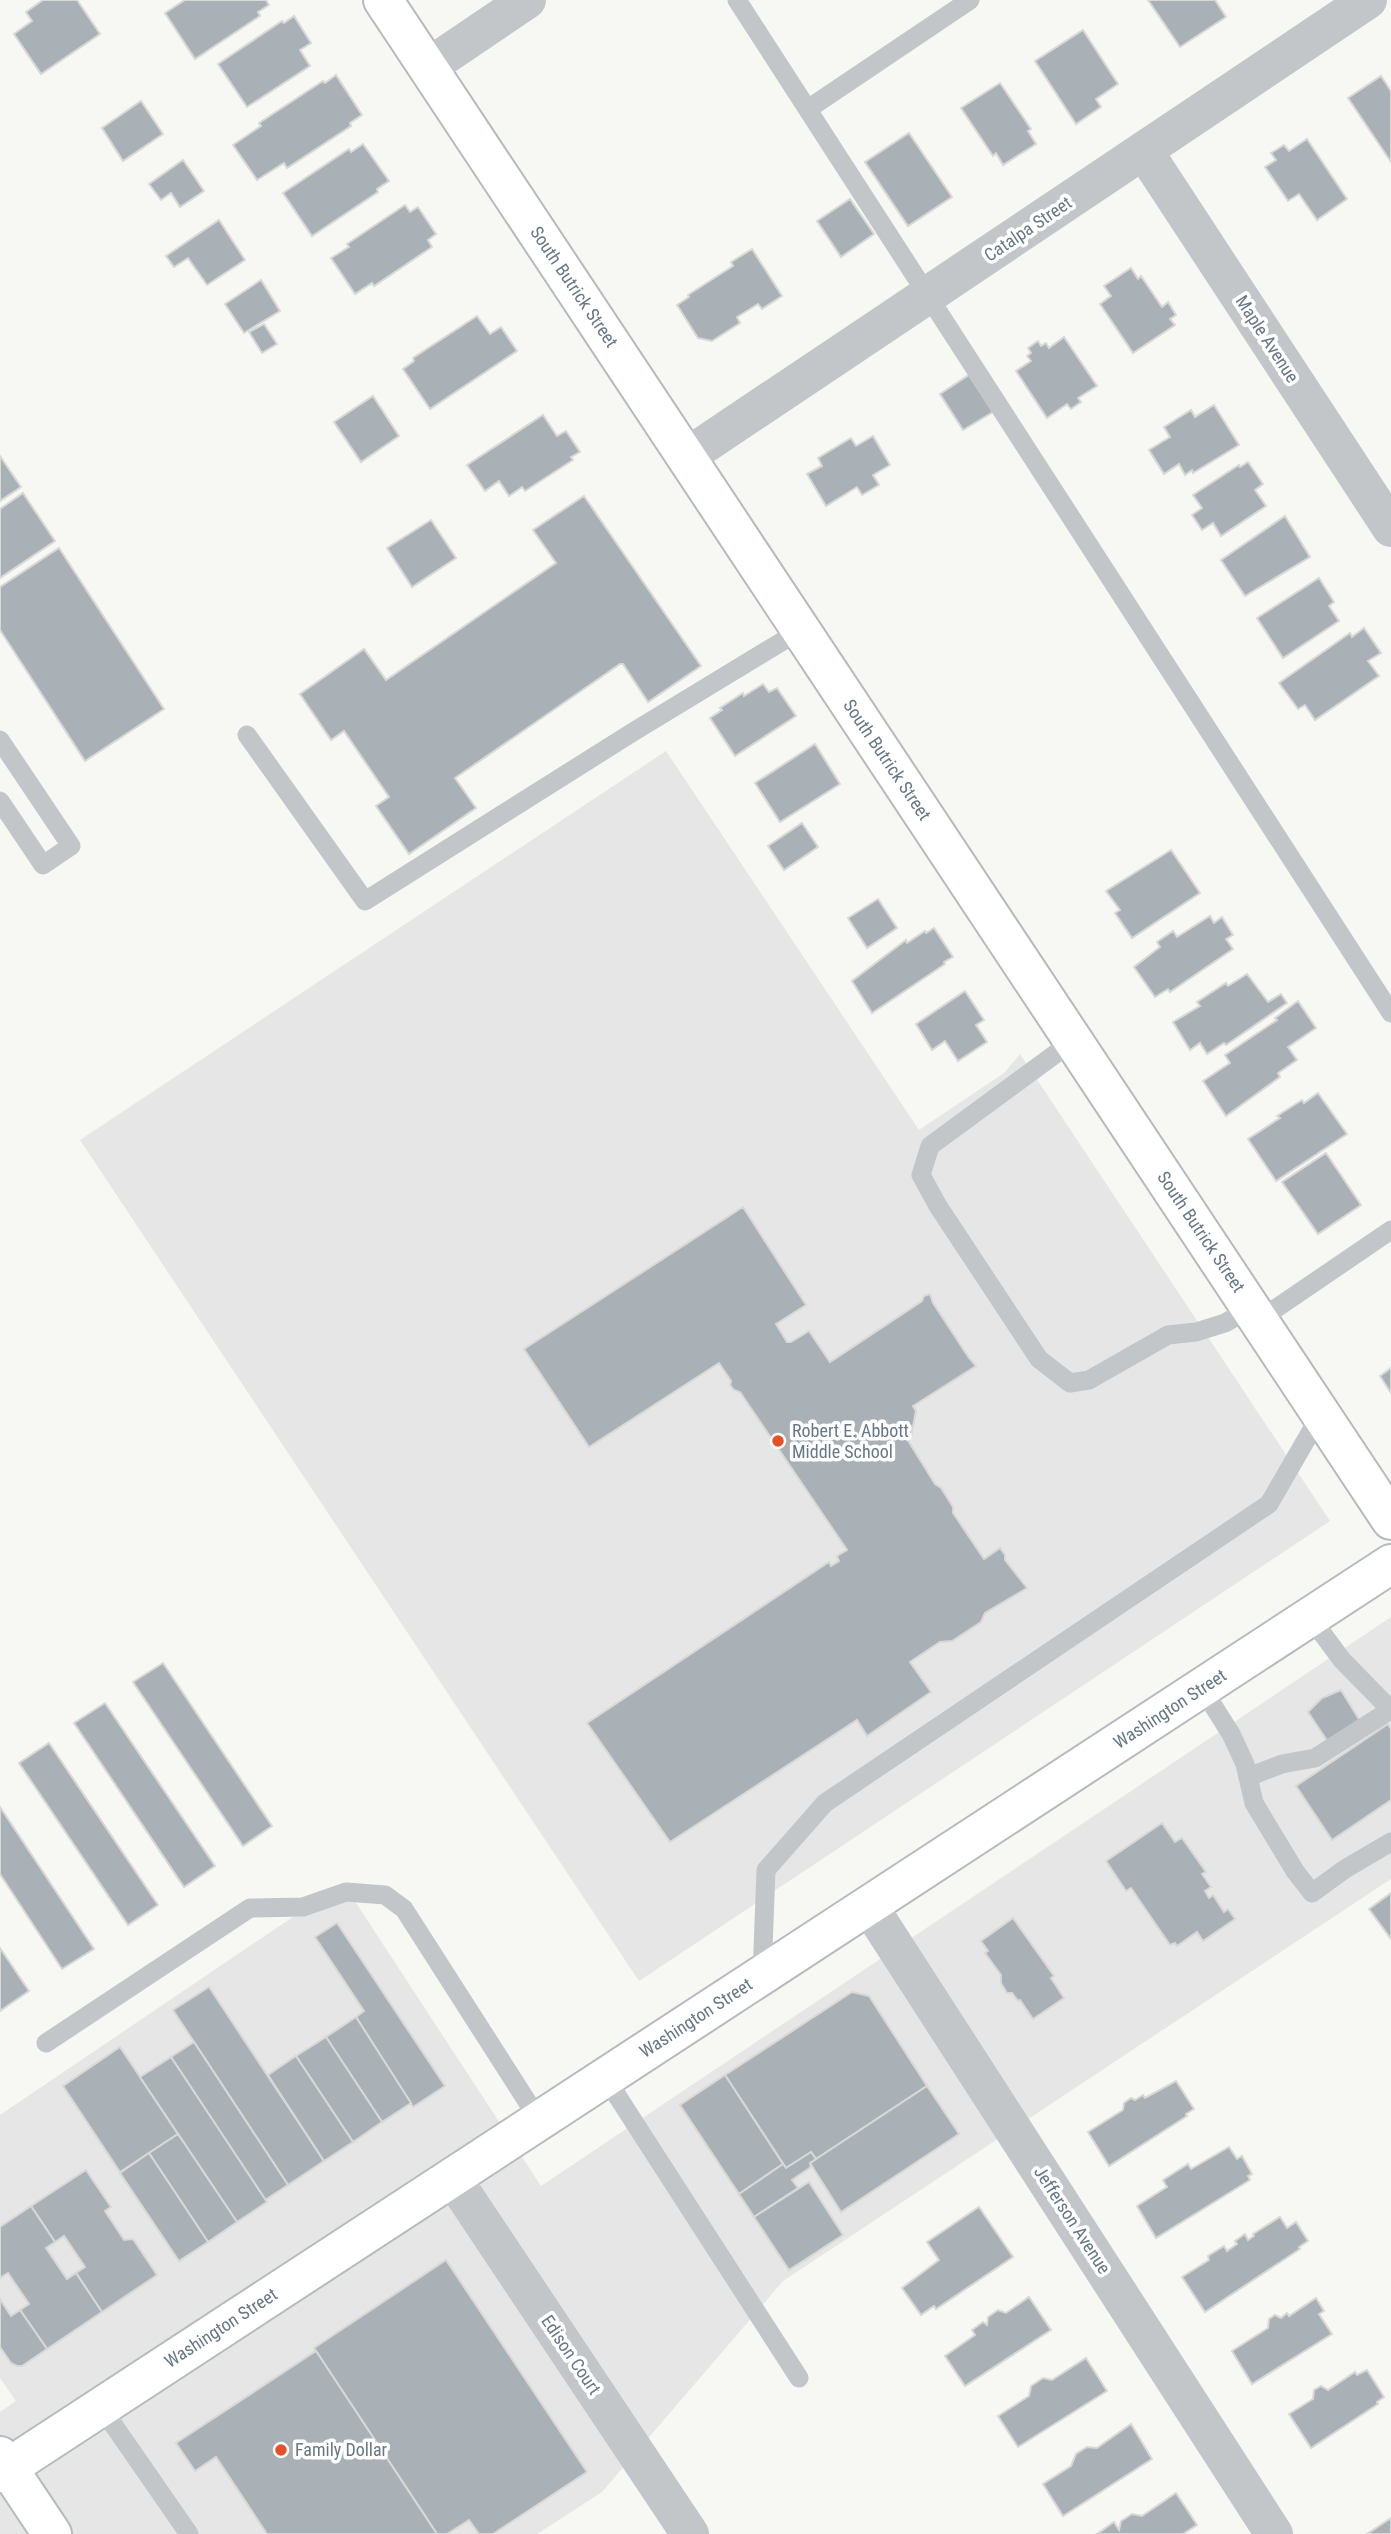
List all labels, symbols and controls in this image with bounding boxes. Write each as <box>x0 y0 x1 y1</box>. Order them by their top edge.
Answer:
street label: Catalpa Street <box>980 192 1075 265</box>
street label: South Butrick Street <box>526 222 623 351</box>
street label: Maple Avenue <box>1231 291 1303 386</box>
street label: South Butrick Street <box>839 695 936 824</box>
street label: South Butrick Street <box>1153 1167 1250 1296</box>
place label: Robert E. Abbott Middle School <box>792 1420 909 1462</box>
marker: Robert E. Abbott Middle School <box>770 1433 786 1449</box>
street label: Washington Street <box>1110 1664 1230 1753</box>
street label: Washington Street <box>636 1973 756 2062</box>
street label: Jefferson Avenue <box>1030 2162 1115 2278</box>
street label: Washington Street <box>161 2283 281 2372</box>
street label: Edison Court <box>537 2311 606 2398</box>
place label: Family Dollar <box>295 2439 388 2460</box>
marker: Family Dollar <box>273 2442 289 2458</box>

